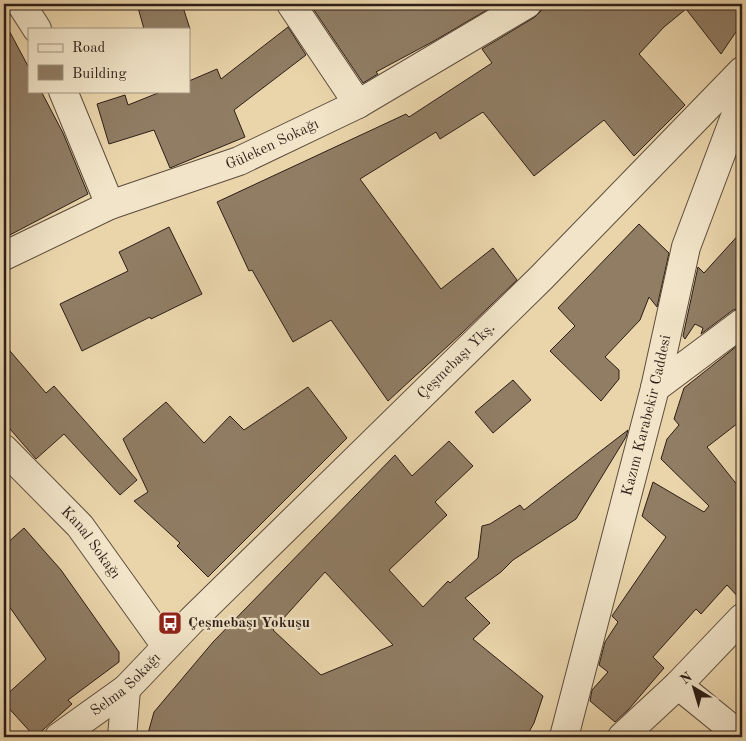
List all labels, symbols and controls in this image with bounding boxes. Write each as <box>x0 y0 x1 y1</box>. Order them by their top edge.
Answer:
legend <box>28 28 190 92</box>
text: Road <box>72 41 106 56</box>
text: Building <box>72 67 127 82</box>
street label: Güleken Sokağı <box>224 116 321 172</box>
street label: Çeşmebaşı Ykş. <box>415 320 498 402</box>
street label: Kazım Karabekir Caddesi <box>620 334 674 498</box>
street label: Kanal Sokağı <box>58 504 123 582</box>
bus stop icon: Çeşmebaşı Yokuşu <box>157 610 183 636</box>
place label: Çeşmebaşı Yokuşu <box>188 616 310 631</box>
street label: Selma Sokağı <box>88 650 164 719</box>
north arrow <box>668 664 718 714</box>
text: N <box>678 670 695 687</box>

